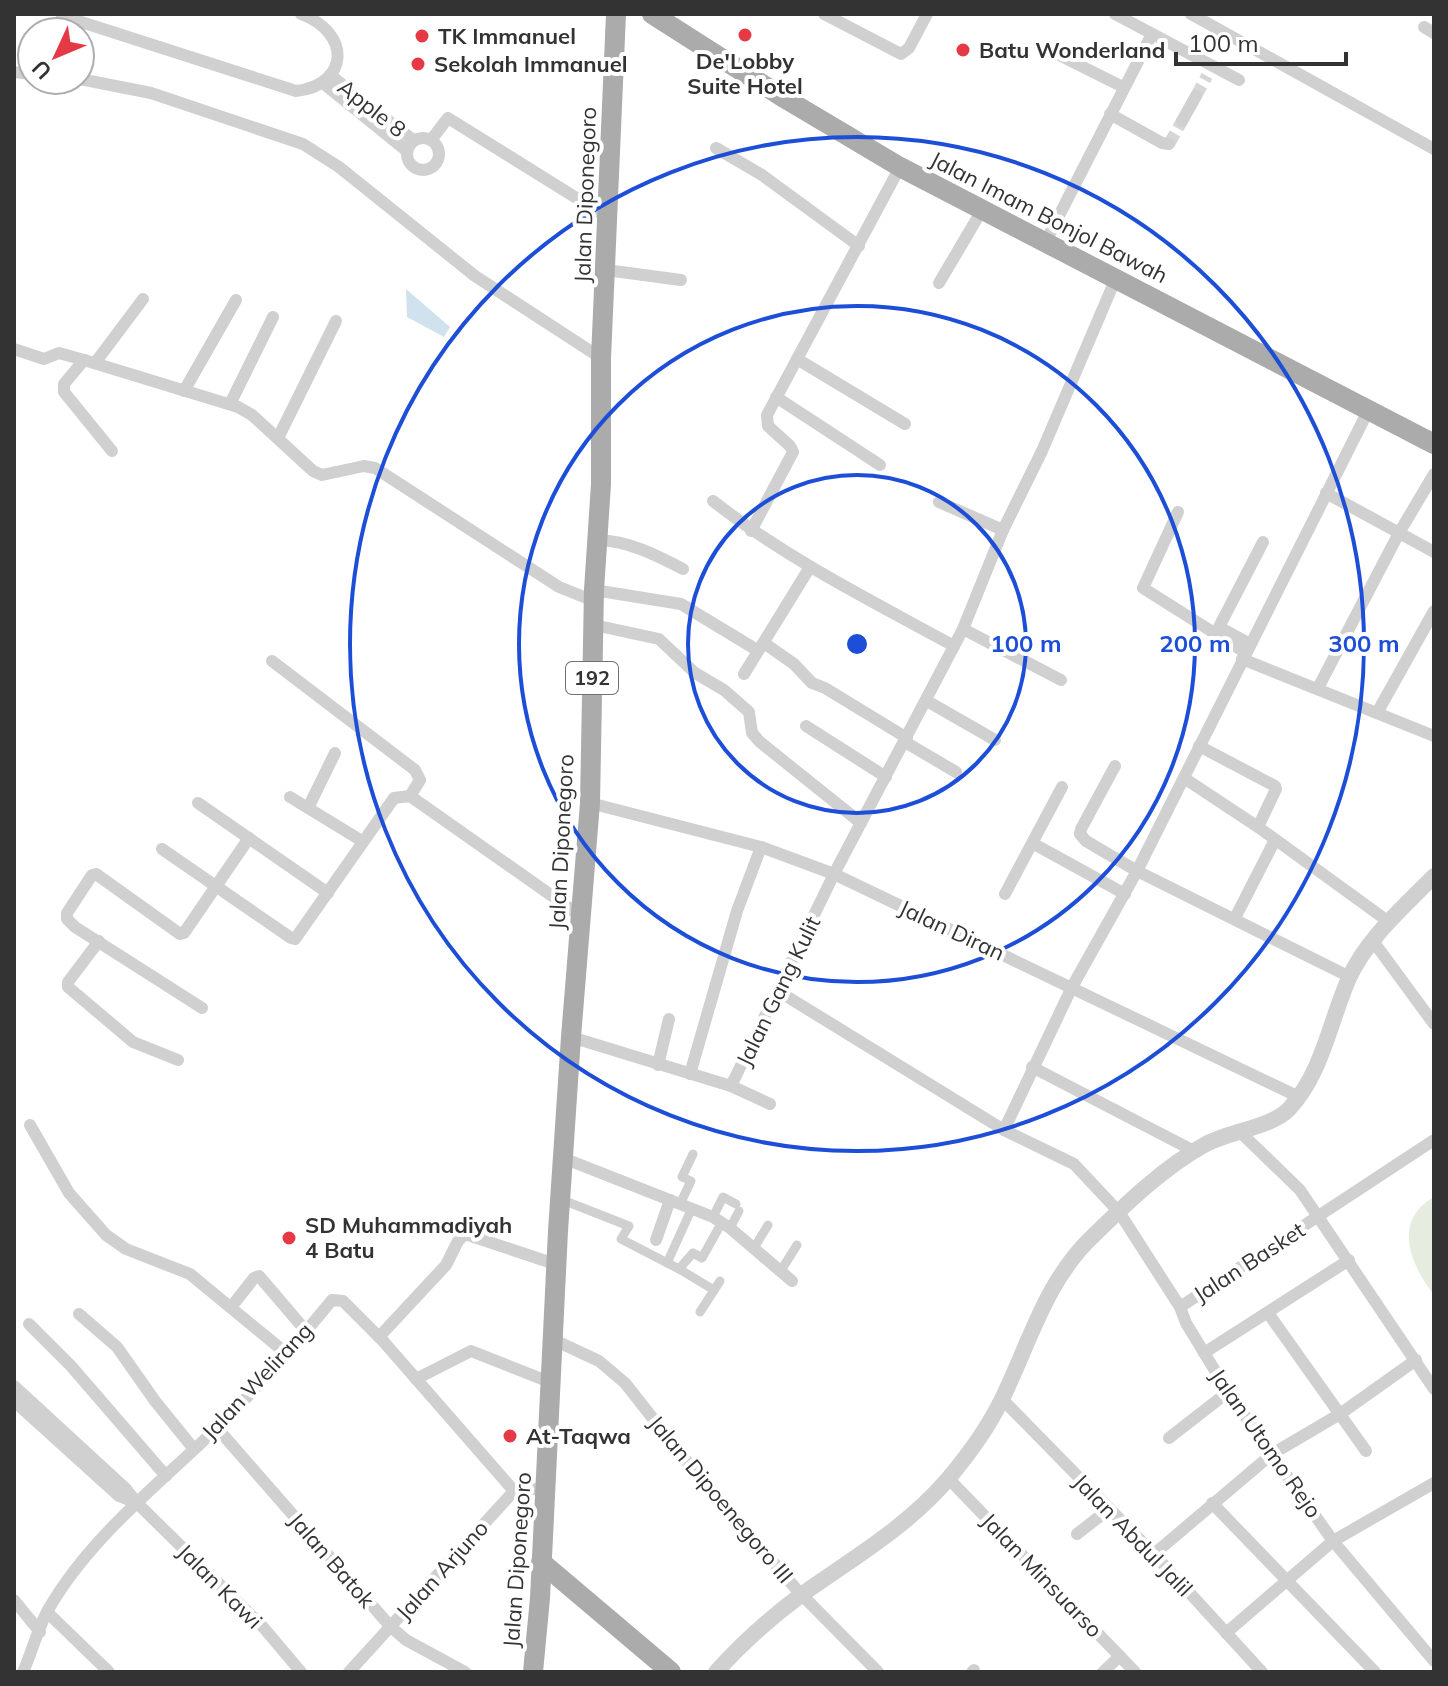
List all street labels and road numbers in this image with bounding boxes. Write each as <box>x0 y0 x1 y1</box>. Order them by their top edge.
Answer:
street label: Apple 8 <box>332 73 412 143</box>
street label: Jalan Diponegoro <box>568 107 602 283</box>
street label: Jalan Imam Bonjol Bawah <box>925 145 1173 289</box>
road number: 192 <box>566 662 618 694</box>
street label: Jalan Diponegoro <box>542 753 580 931</box>
street label: Jalan Diran <box>895 893 1009 967</box>
street label: Jalan Gang Kulit <box>730 911 827 1071</box>
street label: Jalan Basket <box>1188 1215 1310 1308</box>
street label: Jalan Welirang <box>195 1316 319 1446</box>
street label: Jalan Utomo Rejo <box>1204 1363 1328 1523</box>
street label: Jalan Dipoenegoro III <box>643 1409 799 1589</box>
street label: Jalan Abdul Jalil <box>1067 1468 1199 1602</box>
street label: Jalan Diponegoro <box>497 1471 537 1649</box>
street label: Jalan Batok <box>283 1507 381 1614</box>
street label: Jalan Minsuarso <box>975 1507 1109 1643</box>
street label: Jalan Arjuno <box>390 1514 494 1626</box>
street label: Jalan Kawi <box>172 1538 268 1634</box>

